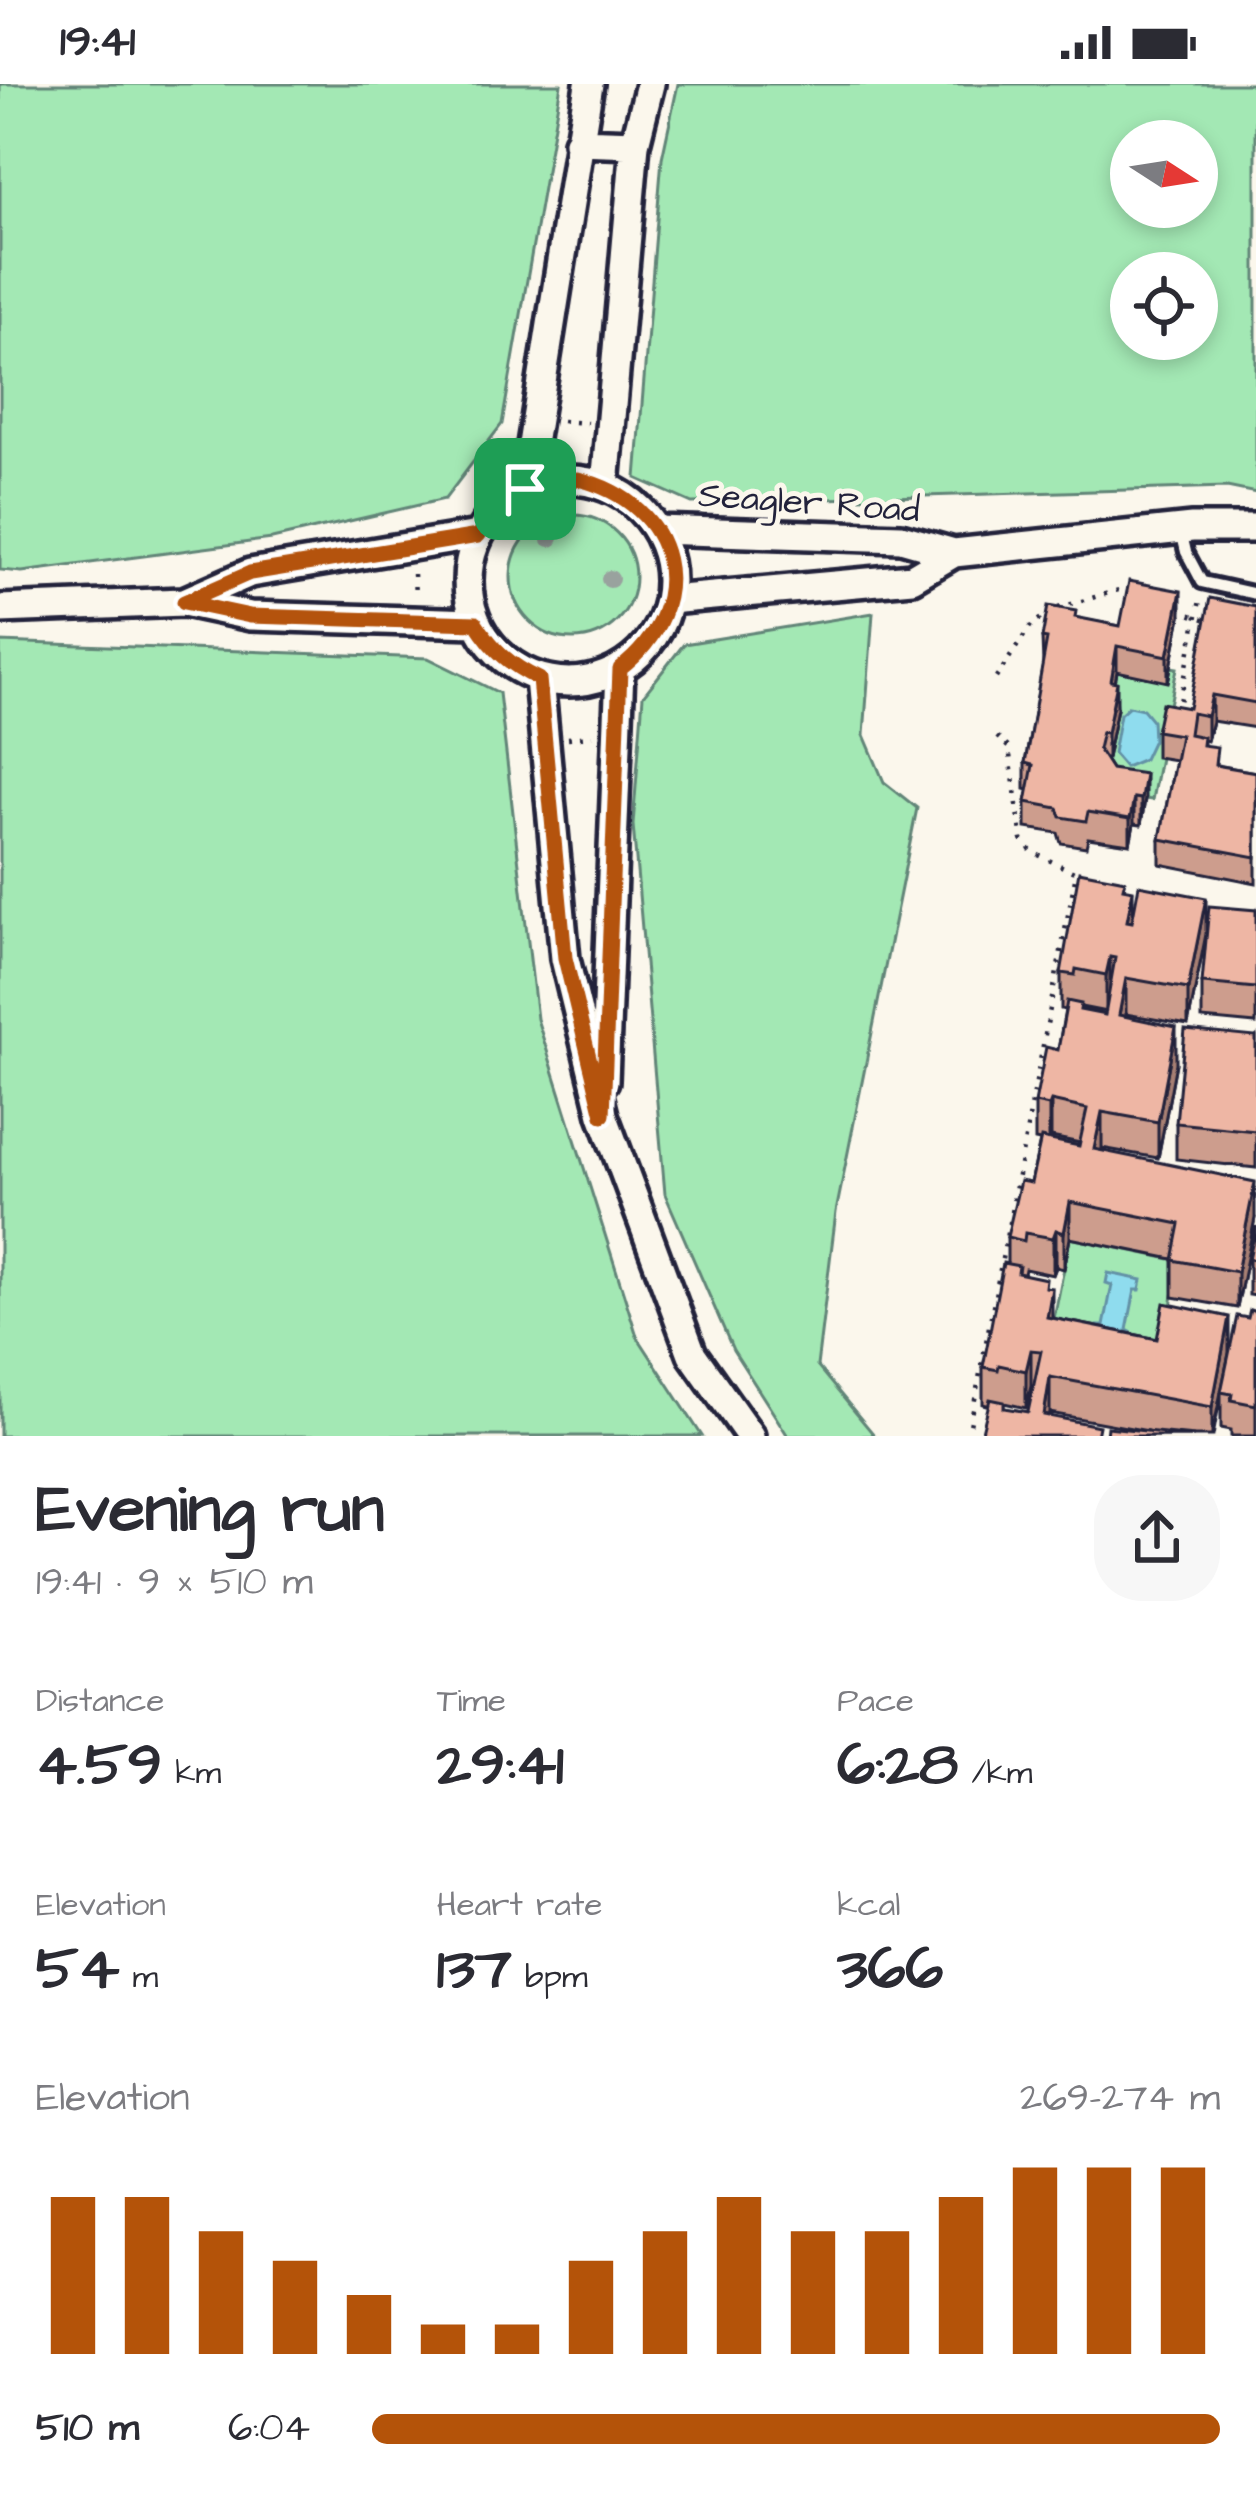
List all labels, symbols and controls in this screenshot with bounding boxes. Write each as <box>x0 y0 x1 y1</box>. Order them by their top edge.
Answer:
text: 19:41 <box>60 11 135 73</box>
north arrow <box>1110 120 1218 228</box>
map controls <box>1110 120 1218 360</box>
button: locate <box>1110 252 1218 360</box>
pin <box>474 438 576 540</box>
icon: arrive <box>492 456 558 522</box>
street label: Seagler Road <box>697 470 921 537</box>
text: Evening run <box>36 1465 384 1557</box>
button: share <box>1094 1475 1220 1601</box>
text: 19:41 · 9 × 510 m <box>36 1556 313 1610</box>
text: Distance <box>36 1678 164 1724</box>
text: Time <box>437 1678 506 1724</box>
text: Pace <box>837 1678 914 1724</box>
text: 4.59 <box>36 1724 162 1807</box>
text: 29:41 <box>437 1724 564 1807</box>
text: 6:28 <box>837 1724 958 1807</box>
text: km <box>162 1750 221 1796</box>
text: /km <box>958 1750 1032 1796</box>
text: Elevation <box>36 1882 166 1928</box>
text: Heart rate <box>437 1882 602 1928</box>
text: kcal <box>837 1882 900 1928</box>
text: 54 <box>36 1928 119 2011</box>
text: 137 <box>437 1928 512 2011</box>
text: 366 <box>837 1928 943 2011</box>
text: m <box>119 1954 158 2000</box>
text: bpm <box>512 1954 588 2000</box>
text: Elevation <box>36 2072 190 2126</box>
text: 269–274 m <box>1020 2072 1220 2126</box>
text: 510 m <box>36 2402 139 2456</box>
text: 6:04 <box>228 2402 310 2456</box>

